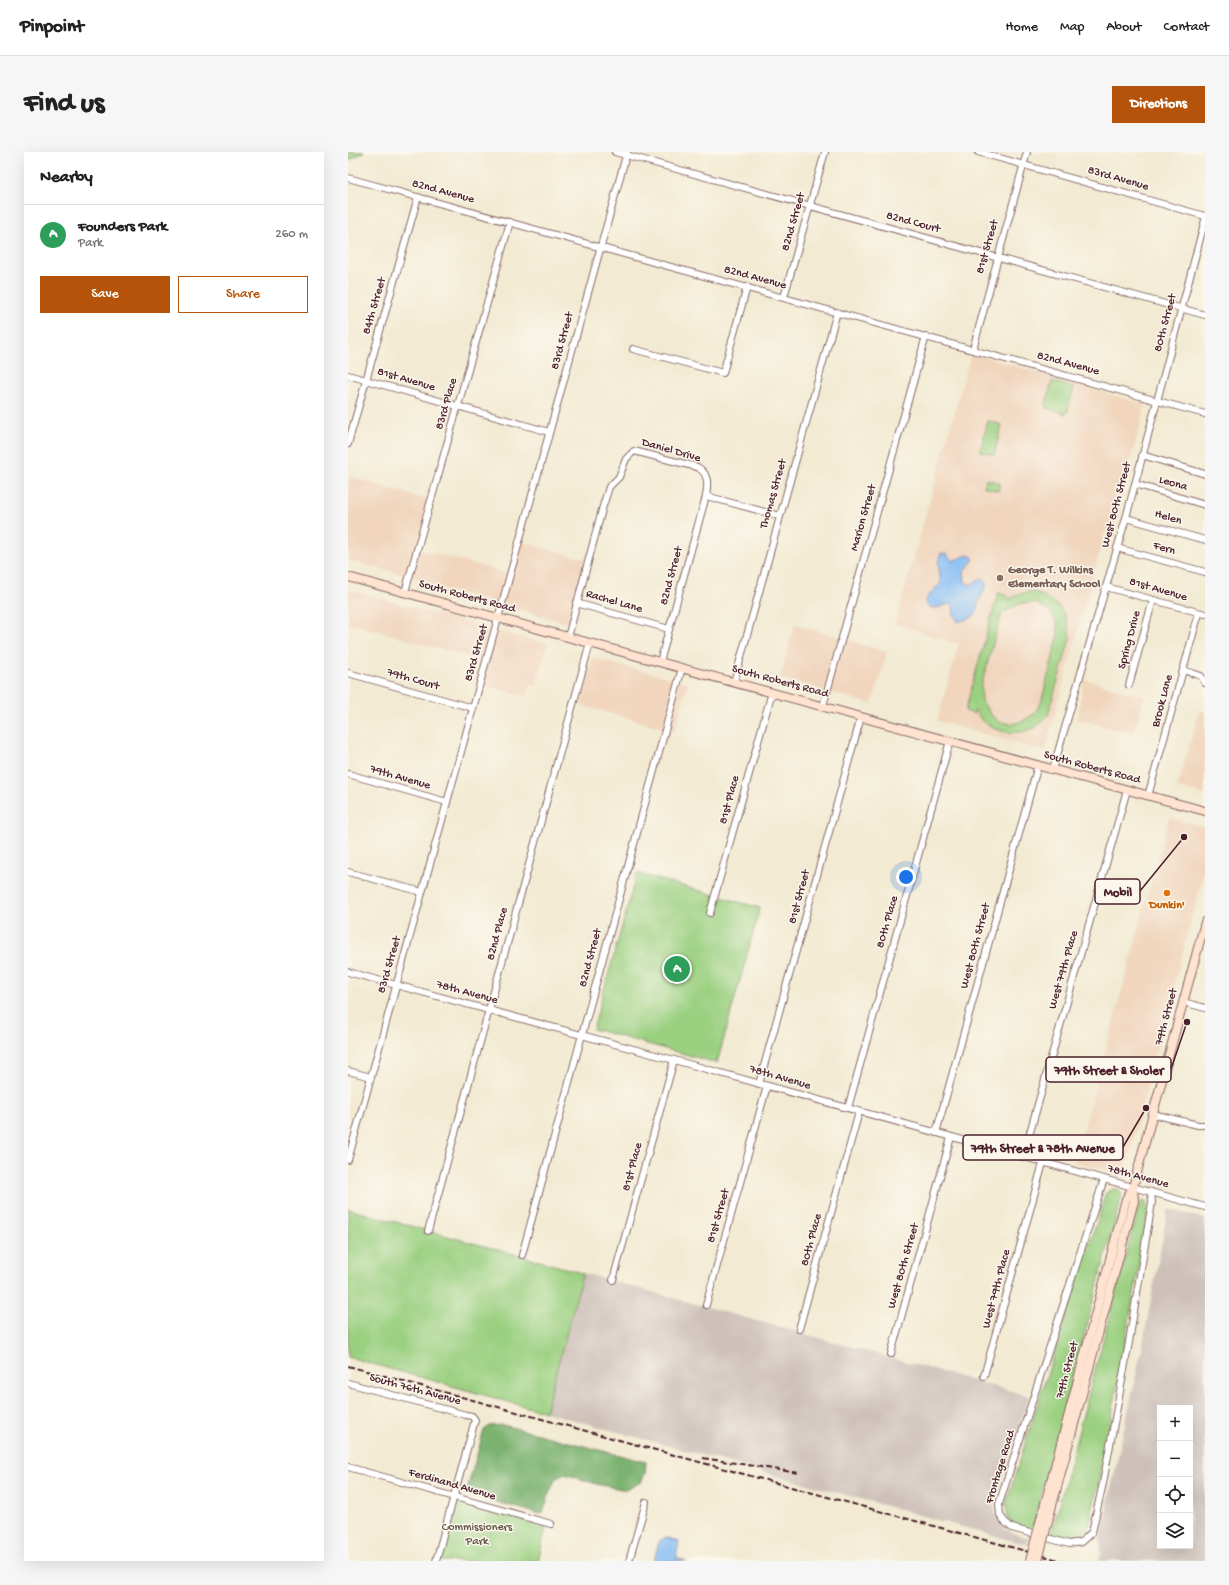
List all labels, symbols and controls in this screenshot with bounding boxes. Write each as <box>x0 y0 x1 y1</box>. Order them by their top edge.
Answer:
text: Pinpoint <box>20 16 84 39</box>
text: Home <box>1006 19 1038 36</box>
text: Map <box>1060 19 1084 36</box>
text: About <box>1106 19 1142 36</box>
text: Contact <box>1164 19 1209 36</box>
button: Directions <box>1112 86 1205 123</box>
text: Find us <box>24 88 104 121</box>
street label: 83rd Avenue <box>1086 164 1151 195</box>
text: Nearby <box>40 168 93 188</box>
street label: 82nd Avenue <box>410 177 477 207</box>
street label: 82nd Street <box>779 190 809 253</box>
street label: 82nd Court <box>884 209 943 237</box>
street label: 81st Street <box>974 217 1003 276</box>
text: Founders Park <box>78 218 167 236</box>
text: A <box>49 227 57 242</box>
text: 260 m <box>275 227 308 242</box>
text: Park <box>78 236 103 251</box>
street label: 82nd Avenue <box>722 263 789 293</box>
street label: 84th Street <box>360 275 390 336</box>
button: Save <box>40 276 170 313</box>
button: Share <box>178 276 308 313</box>
street label: 80th Street <box>1152 291 1181 354</box>
street label: 83rd Street <box>549 310 578 371</box>
street label: 82nd Avenue <box>1035 349 1102 379</box>
street label: 81st Avenue <box>375 365 437 395</box>
street label: 83rd Place <box>433 376 461 431</box>
street label: Daniel Drive <box>639 436 703 466</box>
street label: Thomas Street <box>757 457 791 531</box>
street label: West 80th Street <box>1099 460 1135 549</box>
street label: Leona <box>1157 473 1189 495</box>
street label: Marion Street <box>848 482 880 553</box>
street label: Helen <box>1153 507 1183 529</box>
street label: Fern <box>1150 539 1177 559</box>
street label: 82nd Street <box>657 544 687 607</box>
place label: George T. Wilkins Elementary School <box>1007 564 1101 592</box>
marker: George T. Wilkins Elementary School <box>995 573 1005 583</box>
street label: 81st Avenue <box>1127 575 1189 605</box>
street label: South Roberts Road <box>417 577 518 617</box>
street label: Rachel Lane <box>584 587 645 617</box>
street label: Spring Drive <box>1115 609 1145 671</box>
street label: 83rd Street <box>462 622 492 683</box>
street label: South Roberts Road <box>730 662 831 702</box>
street label: 79th Court <box>384 666 442 694</box>
street label: Brook Lane <box>1149 672 1177 730</box>
street label: South Roberts Road <box>1042 748 1143 788</box>
street label: 79th Avenue <box>367 762 433 794</box>
street label: 81st Place <box>717 773 743 826</box>
street label: 81st Street <box>786 867 814 926</box>
your location <box>896 867 916 887</box>
callout: Mobil <box>1095 879 1140 904</box>
text: Mobil <box>1104 886 1132 901</box>
marker: Dunkin' <box>1162 888 1172 898</box>
street label: 80th Place <box>874 893 902 950</box>
place label: Dunkin' <box>1148 899 1185 913</box>
street label: West 80th Street <box>958 901 994 990</box>
street label: 82nd Place <box>484 905 512 962</box>
street label: 82nd Street <box>576 926 606 989</box>
street label: West 79th Place <box>1046 928 1082 1011</box>
street label: 83rd Street <box>375 934 405 995</box>
pin: A <box>664 954 690 984</box>
street label: 78th Avenue <box>434 978 500 1008</box>
street label: 79th Street <box>1152 986 1182 1048</box>
callout: 79th Street & Sholer <box>1046 1057 1171 1082</box>
street label: 78th Avenue <box>747 1062 813 1094</box>
text: 79th Street & Sholer <box>1053 1064 1165 1079</box>
callout: 79th Street & 78th Avenue <box>963 1135 1123 1160</box>
street label: 81st Place <box>620 1140 646 1193</box>
text: 79th Street & 78th Avenue <box>970 1142 1116 1157</box>
street label: 78th Avenue <box>1105 1162 1171 1192</box>
street label: 81st Street <box>705 1186 734 1245</box>
street label: 80th Place <box>798 1211 826 1268</box>
street label: West 80th Street <box>885 1221 923 1310</box>
street label: West 79th Place <box>980 1247 1014 1330</box>
street label: 79th Street <box>1053 1339 1083 1401</box>
street label: South 76th Avenue <box>368 1371 463 1409</box>
map controls <box>1157 1405 1193 1549</box>
button: + <box>1157 1405 1193 1441</box>
street label: Frontage Road <box>983 1428 1019 1506</box>
button: − <box>1157 1441 1193 1477</box>
street label: Ferdinand Avenue <box>406 1466 498 1504</box>
button: locate <box>1157 1477 1193 1513</box>
button: layers <box>1157 1513 1193 1549</box>
park label: Commissioners Park <box>442 1521 513 1549</box>

